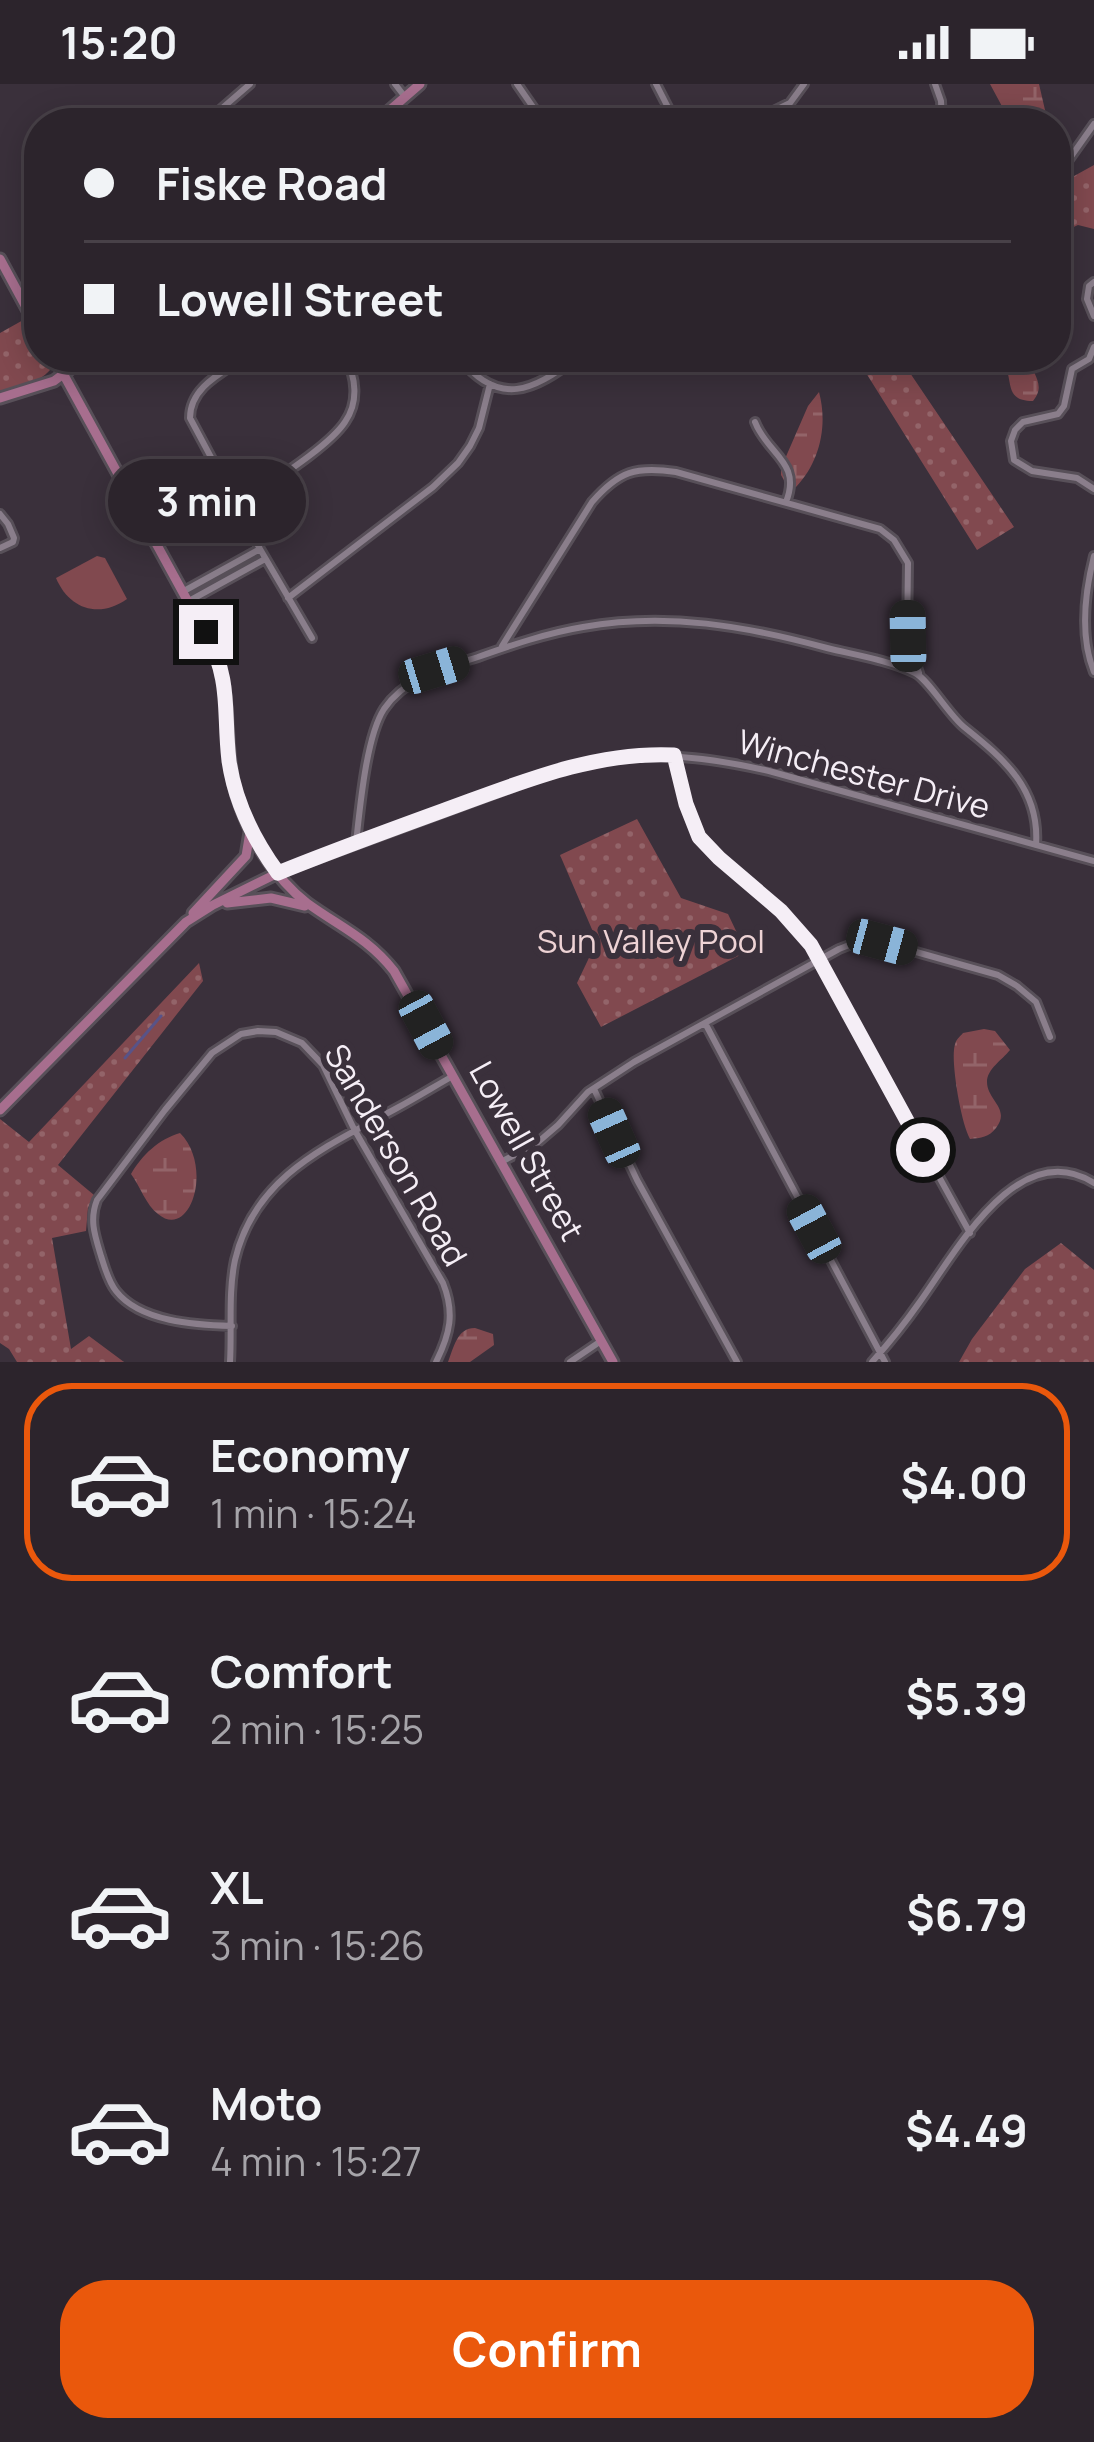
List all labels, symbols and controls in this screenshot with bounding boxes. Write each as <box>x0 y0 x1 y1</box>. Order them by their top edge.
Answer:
text: 15:20 <box>60 11 178 73</box>
text: Fiske Road <box>156 152 388 214</box>
text: Lowell Street <box>156 268 444 330</box>
callout: 3 min <box>107 458 305 542</box>
text: 3 min <box>157 474 257 528</box>
car <box>889 600 927 672</box>
route end <box>179 605 233 659</box>
car <box>394 642 474 698</box>
street label: Winchester Drive <box>733 718 995 829</box>
car <box>843 915 921 969</box>
park label: Sun Valley Pool <box>537 918 765 963</box>
car <box>393 985 459 1065</box>
street label: Sanderson Road <box>315 1035 478 1274</box>
street label: Lowell Street <box>460 1053 595 1249</box>
car <box>583 1093 645 1173</box>
route start <box>896 1123 950 1177</box>
car <box>781 1189 847 1269</box>
text: Economy <box>210 1424 410 1486</box>
icon: car <box>66 1428 174 1536</box>
text: $4.00 <box>900 1451 1028 1513</box>
text: 1 min · 15:24 <box>210 1486 417 1540</box>
text: Comfort <box>210 1640 393 1702</box>
icon: car <box>66 1644 174 1752</box>
text: $5.39 <box>906 1667 1028 1729</box>
text: 2 min · 15:25 <box>210 1702 424 1756</box>
text: XL <box>210 1856 264 1918</box>
icon: car <box>66 1860 174 1968</box>
text: $6.79 <box>906 1883 1028 1945</box>
text: 3 min · 15:26 <box>210 1918 425 1972</box>
text: Moto <box>210 2072 322 2134</box>
icon: car <box>66 2076 174 2184</box>
text: $4.49 <box>905 2099 1028 2161</box>
text: 4 min · 15:27 <box>210 2134 422 2188</box>
button: Confirm <box>60 2280 1034 2418</box>

